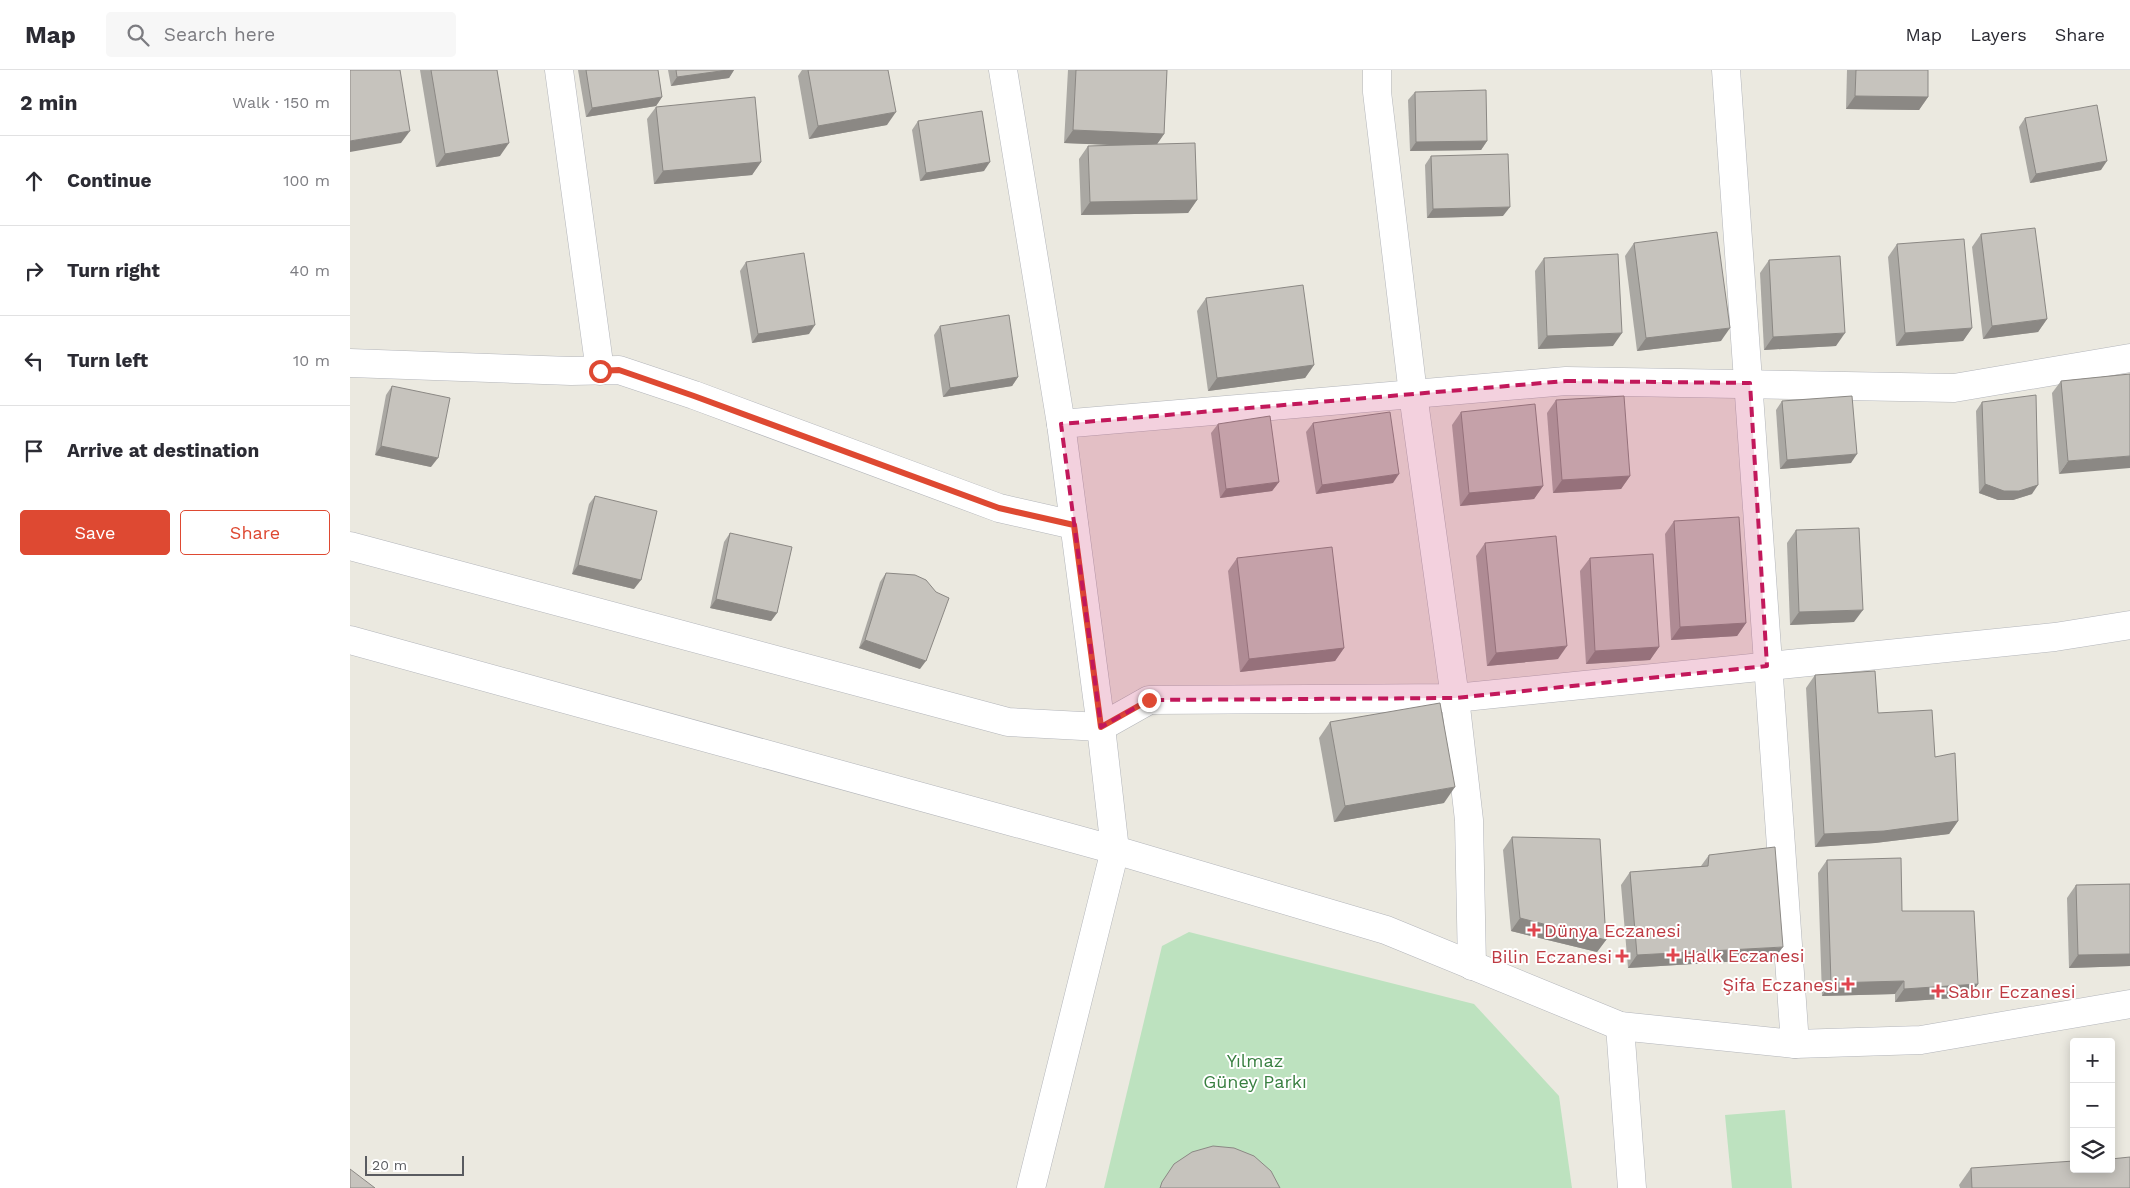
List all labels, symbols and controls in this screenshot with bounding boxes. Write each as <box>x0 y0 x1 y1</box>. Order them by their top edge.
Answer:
search box <box>106 12 456 57</box>
text: Map <box>25 21 76 49</box>
icon: search <box>124 21 152 49</box>
text: Search here <box>164 23 275 46</box>
text: Map <box>1905 24 1942 45</box>
text: Layers <box>1970 24 2027 45</box>
text: Share <box>2055 24 2105 45</box>
text: 2 min <box>20 90 77 115</box>
text: Walk · 150 m <box>232 93 330 112</box>
icon: ahead <box>20 167 48 195</box>
text: Continue <box>67 169 151 192</box>
text: 100 m <box>283 171 330 190</box>
icon: right <box>20 257 48 285</box>
text: Turn right <box>67 259 160 282</box>
text: 40 m <box>290 261 330 280</box>
icon: left <box>20 347 48 375</box>
text: Turn left <box>67 349 148 372</box>
text: 10 m <box>293 351 330 370</box>
route start <box>589 360 612 383</box>
icon: arrive <box>20 437 48 465</box>
text: Arrive at destination <box>67 439 259 462</box>
button: Save <box>20 510 170 555</box>
button: Share <box>180 510 330 555</box>
route end <box>1138 689 1161 712</box>
place label: Dünya Eczanesi <box>1544 920 1681 941</box>
marker: Dünya Eczanesi <box>1528 924 1540 936</box>
place label: Halk Eczanesi <box>1683 945 1805 966</box>
place label: Bilin Eczanesi <box>1491 946 1612 967</box>
marker: Halk Eczanesi <box>1667 949 1679 961</box>
marker: Bilin Eczanesi <box>1616 950 1628 962</box>
place label: Şifa Eczanesi <box>1722 974 1838 995</box>
marker: Şifa Eczanesi <box>1842 978 1854 990</box>
place label: Sabır Eczanesi <box>1948 981 2076 1002</box>
marker: Sabır Eczanesi <box>1932 985 1944 997</box>
map controls <box>2070 1038 2115 1173</box>
button: + <box>2070 1038 2115 1083</box>
park label: Yılmaz Güney Parkı <box>1203 1050 1307 1092</box>
button: − <box>2070 1083 2115 1128</box>
button: layers <box>2070 1128 2115 1173</box>
scale bar <box>365 1153 464 1176</box>
text: 20 m <box>372 1157 407 1173</box>

